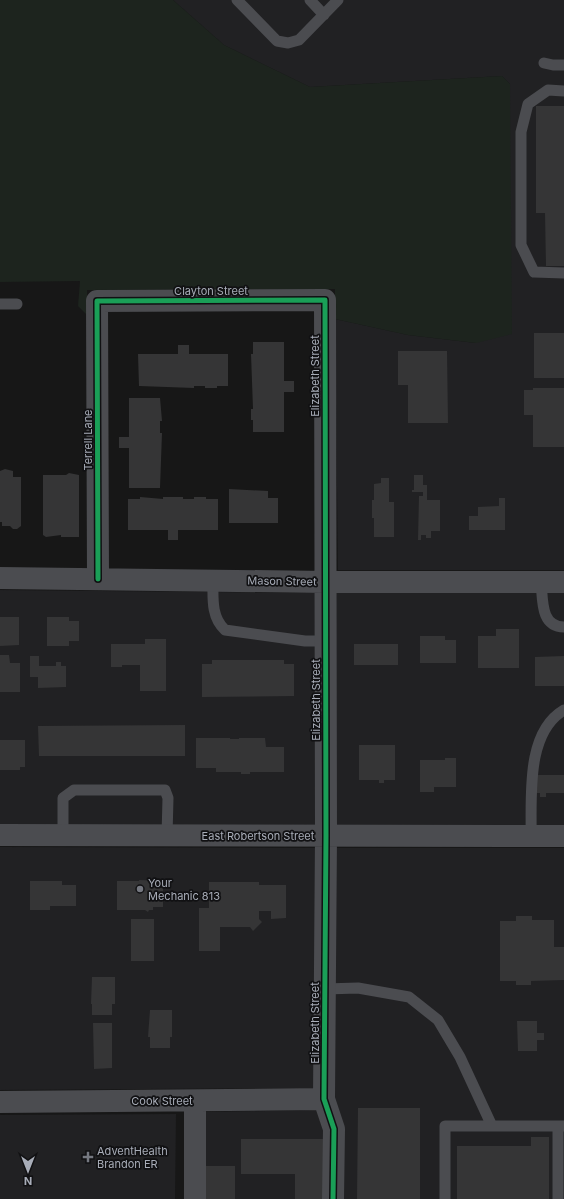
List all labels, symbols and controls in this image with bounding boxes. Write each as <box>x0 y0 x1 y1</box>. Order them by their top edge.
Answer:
street label: Clayton Street <box>174 284 248 298</box>
street label: Elizabeth Street <box>308 335 322 417</box>
street label: Terrell Lane <box>81 409 95 471</box>
street label: Mason Street <box>247 573 317 589</box>
street label: Elizabeth Street <box>309 659 323 741</box>
street label: East Robertson Street <box>202 829 315 843</box>
place label: Your Mechanic 813 <box>148 876 220 903</box>
marker: Your Mechanic 813 <box>135 884 145 894</box>
street label: Elizabeth Street <box>308 982 322 1064</box>
street label: Cook Street <box>131 1094 193 1108</box>
place label: AdventHealth Brandon ER <box>97 1144 168 1171</box>
north arrow <box>8 1151 48 1191</box>
marker: AdventHealth Brandon ER <box>82 1151 94 1163</box>
text: N <box>24 1174 32 1188</box>

